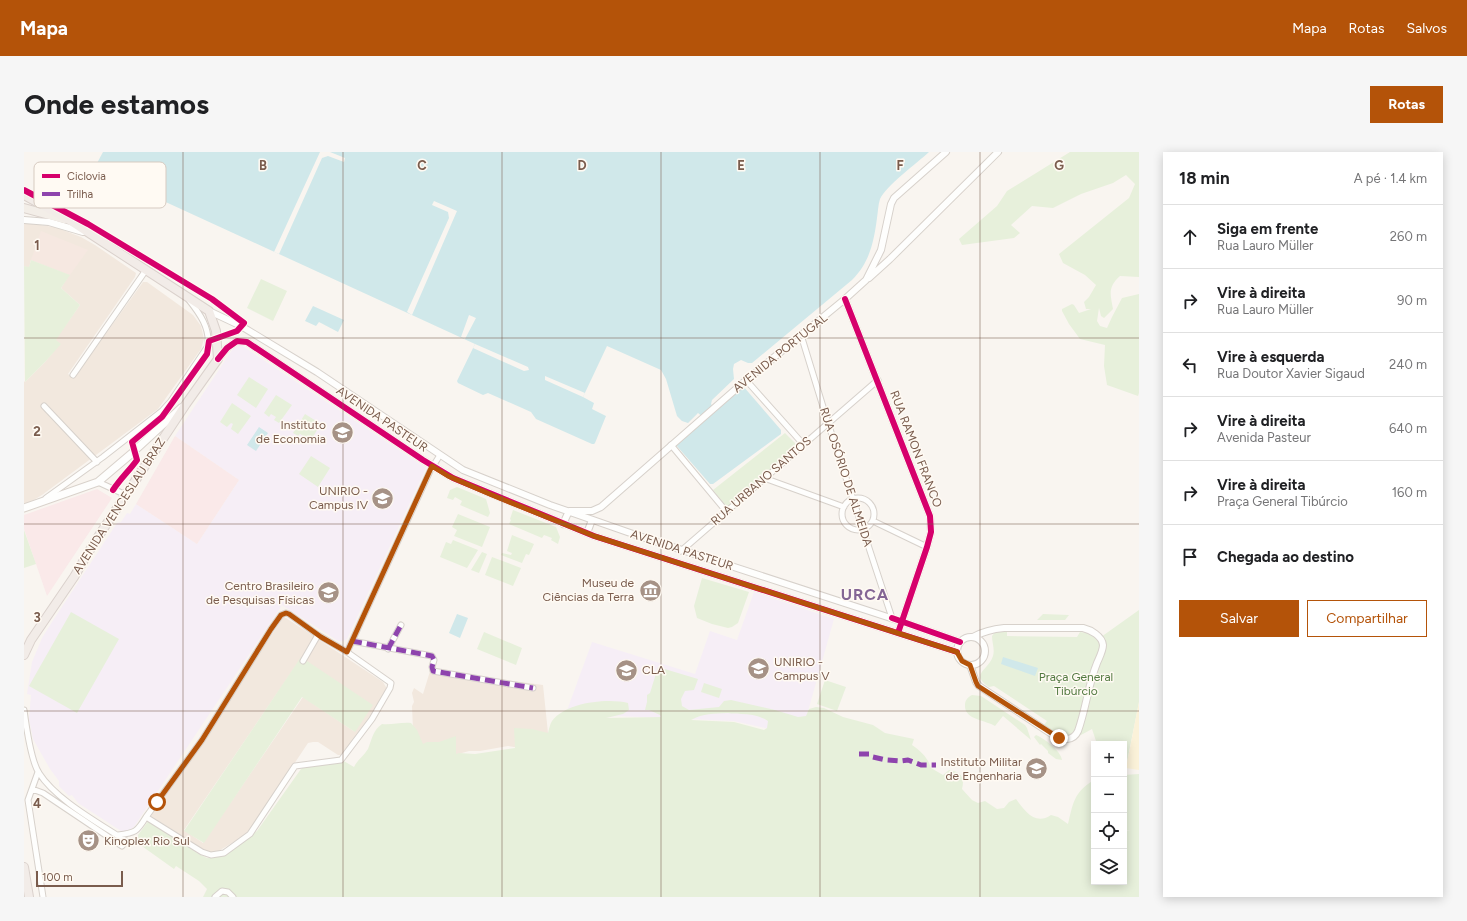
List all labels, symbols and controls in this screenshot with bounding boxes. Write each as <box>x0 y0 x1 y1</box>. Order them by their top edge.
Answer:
text: Mapa <box>20 17 68 40</box>
text: Mapa <box>1292 20 1327 37</box>
text: Rotas <box>1349 20 1384 37</box>
text: Salvos <box>1406 20 1447 37</box>
button: Rotas <box>1370 86 1443 123</box>
text: Onde estamos <box>24 87 209 121</box>
text: B <box>259 158 267 173</box>
text: C <box>417 158 427 173</box>
text: D <box>577 158 587 173</box>
text: E <box>737 158 745 173</box>
text: F <box>896 158 904 173</box>
text: G <box>1054 158 1064 173</box>
legend <box>34 162 166 208</box>
text: 18 min <box>1179 168 1230 188</box>
text: Ciclovia <box>67 170 106 183</box>
text: A pé · 1.4 km <box>1354 171 1427 186</box>
text: Trilha <box>67 188 93 201</box>
text: Siga em frente <box>1217 220 1318 238</box>
icon: ahead <box>1179 226 1201 248</box>
text: 260 m <box>1390 229 1427 244</box>
text: 1 <box>34 238 40 253</box>
text: Rua Lauro Müller <box>1217 238 1314 253</box>
text: Vire à direita <box>1217 284 1306 302</box>
icon: right <box>1179 290 1201 312</box>
text: 90 m <box>1397 293 1427 308</box>
text: Rua Lauro Müller <box>1217 302 1314 317</box>
street label: AVENIDA PORTUGAL <box>730 310 831 395</box>
text: Vire à esquerda <box>1217 348 1324 366</box>
icon: left <box>1179 354 1201 376</box>
text: 240 m <box>1389 357 1427 372</box>
text: Rua Doutor Xavier Sigaud <box>1217 366 1365 381</box>
street label: AVENIDA PASTEUR <box>334 383 430 455</box>
street label: RUA RAMON FRANCO <box>887 389 945 509</box>
street label: RUA OSÓRIO DE ALMEIDA <box>817 406 875 548</box>
text: Vire à direita <box>1217 412 1306 430</box>
place label: Instituto de Economia <box>256 418 326 446</box>
icon: right <box>1179 418 1201 440</box>
school or university icon: Instituto de Economia <box>329 419 355 445</box>
text: 640 m <box>1389 421 1427 436</box>
text: 2 <box>33 424 41 439</box>
text: Avenida Pasteur <box>1217 430 1311 445</box>
street label: RUA URBANO SANTOS <box>708 434 814 528</box>
street label: AVENIDA VENCESLAU BRAZ <box>70 435 168 577</box>
text: Vire à direita <box>1217 476 1306 494</box>
icon: right <box>1179 482 1201 504</box>
place label: UNIRIO - Campus IV <box>309 484 369 512</box>
school or university icon: UNIRIO - Campus IV <box>370 485 396 511</box>
text: 160 m <box>1392 485 1427 500</box>
text: Praça General Tibúrcio <box>1217 494 1348 509</box>
street label: AVENIDA PASTEUR <box>629 527 735 573</box>
icon: arrive <box>1179 546 1201 568</box>
text: Chegada ao destino <box>1217 548 1354 566</box>
place label: Museu de Ciências da Terra <box>543 576 634 604</box>
museum icon: Museu de Ciências da Terra <box>637 577 663 603</box>
place label: Centro Brasileiro de Pesquisas Físicas <box>206 579 314 607</box>
school or university icon: Centro Brasileiro de Pesquisas Físicas <box>316 580 342 606</box>
district label: URCA <box>841 585 889 604</box>
button: Salvar <box>1179 600 1299 637</box>
button: Compartilhar <box>1307 600 1427 637</box>
text: 3 <box>33 610 41 625</box>
place label: UNIRIO - Campus V <box>774 655 830 683</box>
school or university icon: UNIRIO - Campus V <box>745 656 771 682</box>
school or university icon: CLA <box>614 657 640 683</box>
place label: CLA <box>642 663 665 677</box>
park label: Praça General Tibúrcio <box>1039 670 1113 698</box>
route end <box>1050 729 1068 747</box>
map controls <box>1091 741 1127 885</box>
button: + <box>1091 741 1127 777</box>
place label: Instituto Militar de Engenharia <box>940 755 1022 783</box>
school or university icon: Instituto Militar de Engenharia <box>1024 756 1050 782</box>
button: − <box>1091 777 1127 813</box>
route start <box>148 793 166 811</box>
text: 4 <box>33 796 41 811</box>
button: locate <box>1091 813 1127 849</box>
theatre icon: Kinoplex Rio Sul <box>75 828 101 854</box>
place label: Kinoplex Rio Sul <box>104 834 190 848</box>
button: layers <box>1091 849 1127 885</box>
scale bar <box>36 869 123 888</box>
text: 100 m <box>42 871 73 884</box>

